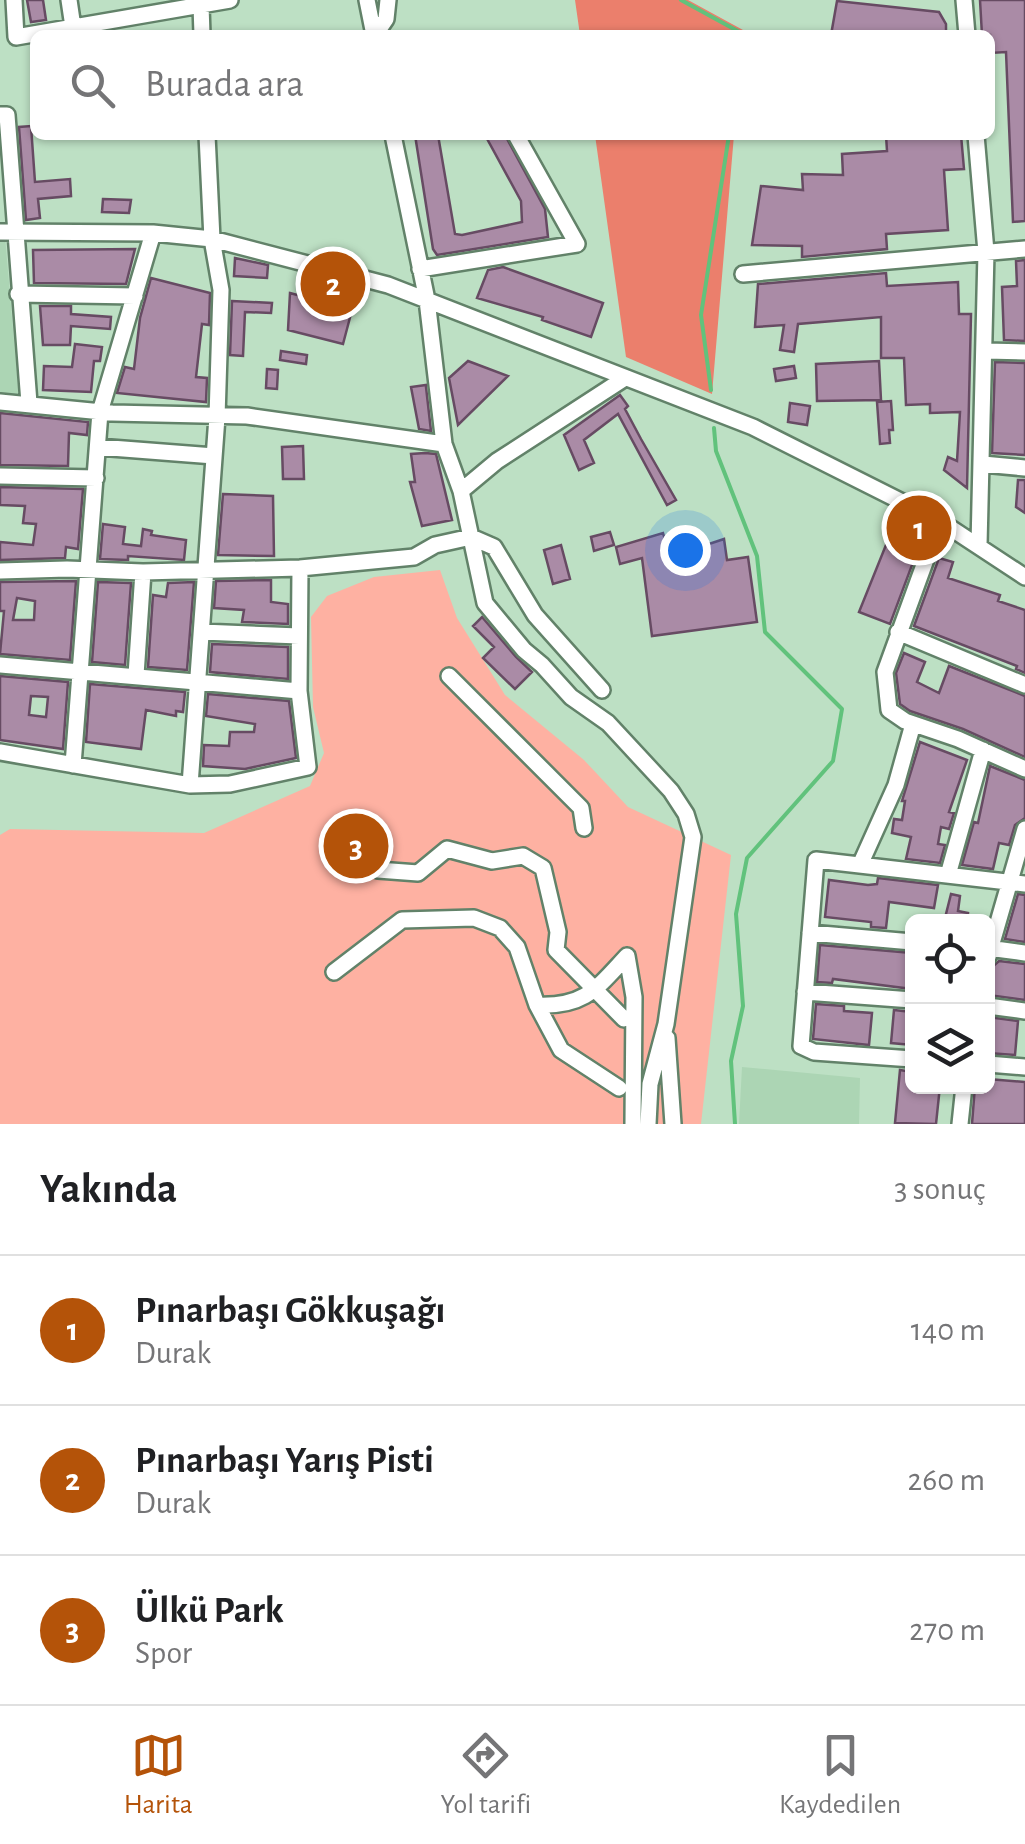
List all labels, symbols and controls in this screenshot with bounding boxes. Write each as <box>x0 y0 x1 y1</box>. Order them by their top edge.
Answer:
search box <box>30 30 995 140</box>
icon: search <box>65 58 120 113</box>
text: Burada ara <box>145 66 304 104</box>
pin: 2 <box>300 246 366 322</box>
pin: 1 <box>886 490 952 566</box>
your location <box>660 525 711 576</box>
pin: 3 <box>324 808 388 884</box>
map controls <box>905 914 995 1094</box>
button: locate <box>905 914 995 1004</box>
button: layers <box>905 1004 995 1094</box>
text: Yakında <box>40 1168 177 1210</box>
text: 3 sonuç <box>894 1173 985 1205</box>
text: Pınarbaşı Gökkuşağı <box>135 1292 446 1330</box>
text: 1 <box>67 1314 78 1346</box>
text: 140 m <box>911 1314 985 1346</box>
text: Durak <box>135 1337 211 1369</box>
text: Pınarbaşı Yarış Pisti <box>135 1442 434 1480</box>
text: 2 <box>65 1464 80 1496</box>
text: 260 m <box>908 1464 985 1496</box>
text: Durak <box>135 1487 211 1519</box>
text: Ülkü Park <box>135 1592 284 1630</box>
text: 3 <box>66 1614 79 1646</box>
text: 270 m <box>909 1614 985 1646</box>
text: Spor <box>135 1637 192 1669</box>
tab: Harita <box>124 1728 193 1822</box>
tab: Yol tarifi <box>440 1728 531 1822</box>
tab: Kaydedilen <box>779 1728 901 1822</box>

